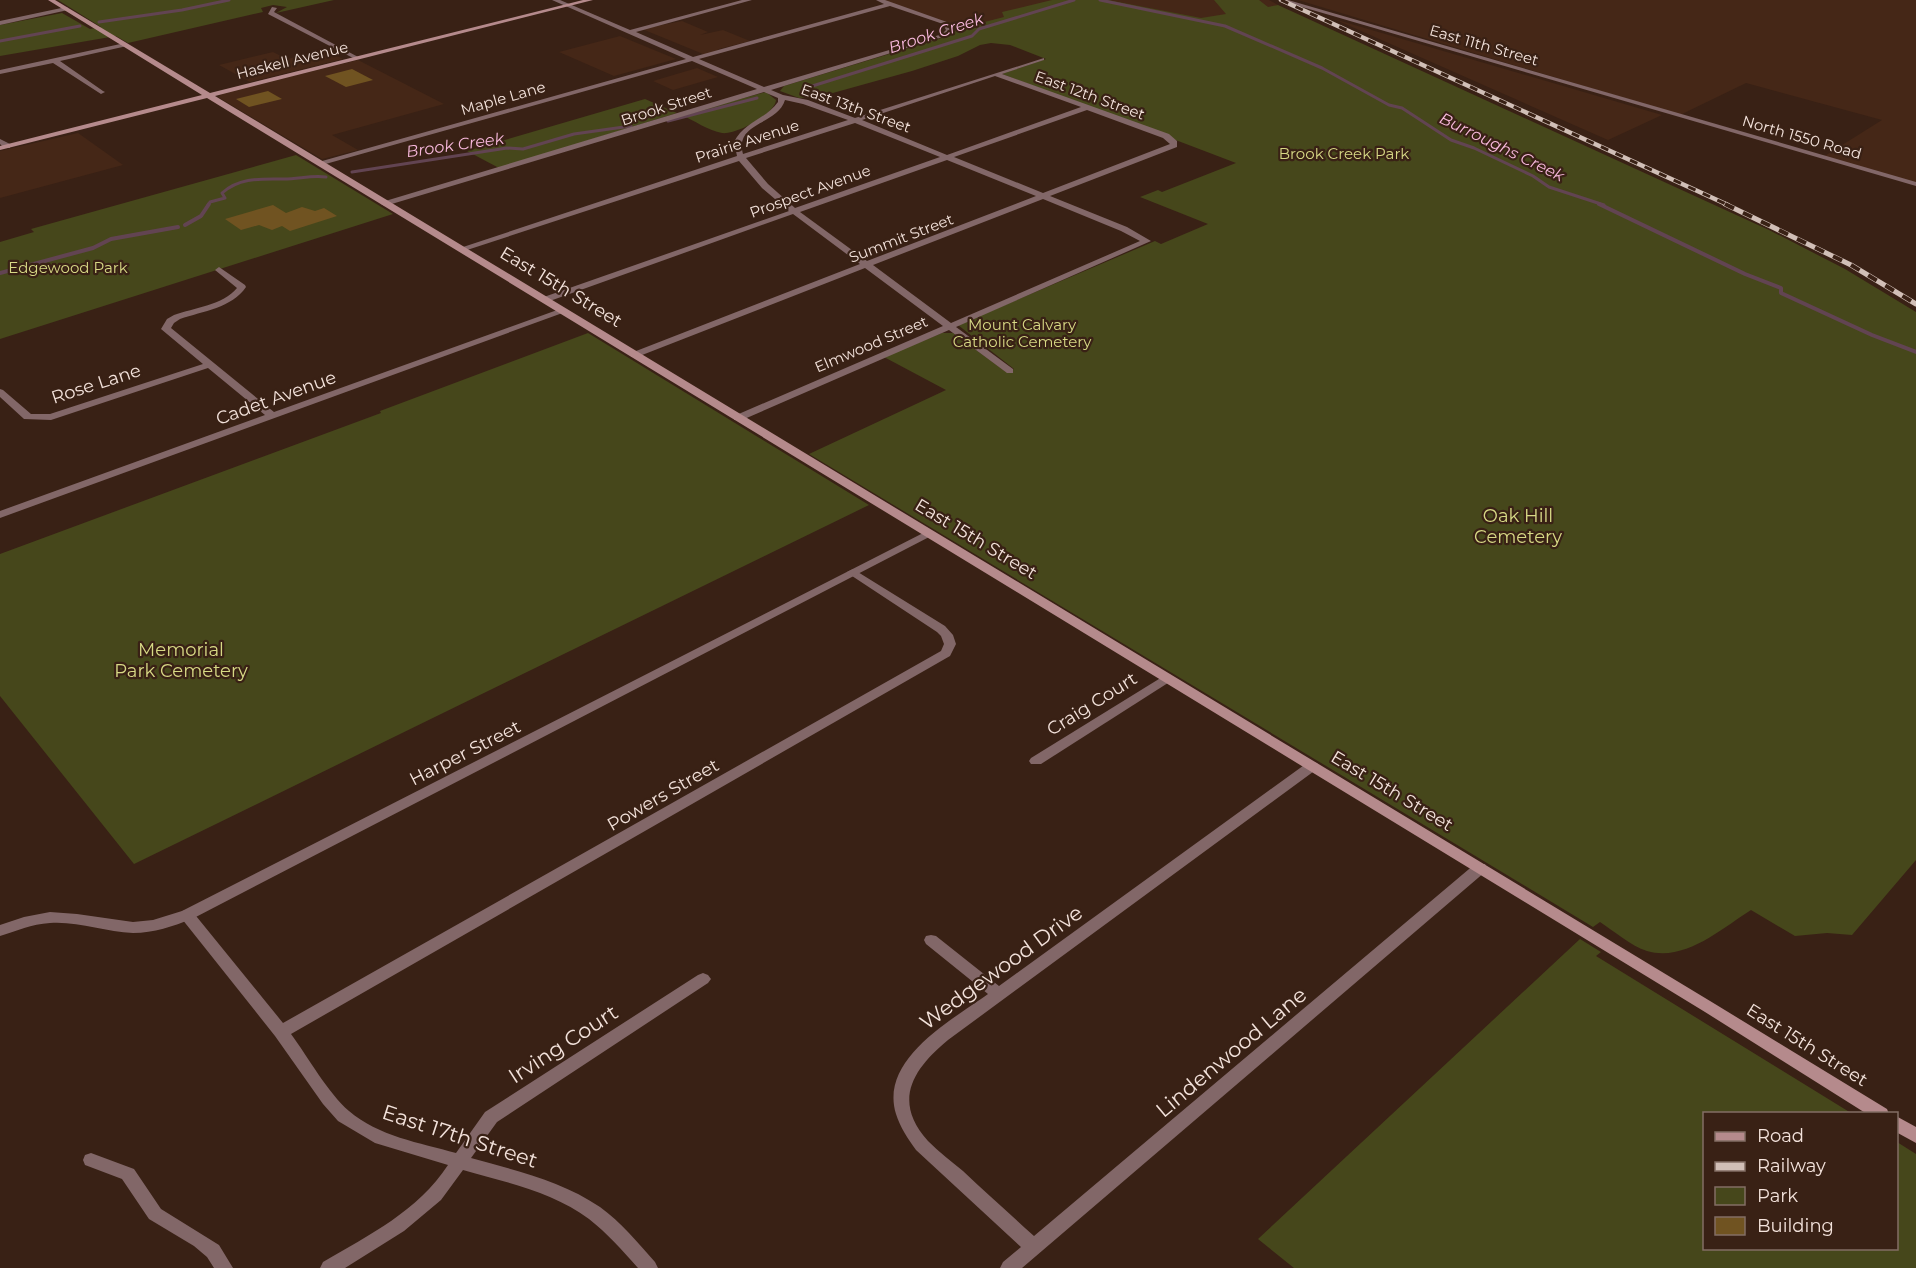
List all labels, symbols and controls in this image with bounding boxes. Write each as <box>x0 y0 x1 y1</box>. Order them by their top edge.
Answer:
water label: Brook Creek <box>886 8 987 57</box>
street label: East 11th Street <box>1427 20 1541 70</box>
street label: Haskell Avenue <box>234 37 350 83</box>
street label: East 12th Street <box>1032 66 1148 124</box>
street label: Maple Lane <box>458 77 548 119</box>
street label: East 13th Street <box>798 79 914 137</box>
street label: Brook Street <box>618 82 714 130</box>
water label: Burroughs Creek <box>1437 109 1569 186</box>
street label: North 1550 Road <box>1740 111 1864 163</box>
street label: Prairie Avenue <box>693 115 801 167</box>
water label: Brook Creek <box>405 129 507 161</box>
park label: Brook Creek Park <box>1279 144 1409 163</box>
street label: Prospect Avenue <box>747 160 873 222</box>
street label: Summit Street <box>846 209 956 267</box>
street label: East 15th Street <box>496 242 626 332</box>
park label: Edgewood Park <box>8 258 128 277</box>
street label: Elmwood Street <box>812 312 930 376</box>
park label: Mount Calvary Catholic Cemetery <box>953 315 1092 351</box>
street label: Rose Lane <box>48 359 144 409</box>
street label: Cadet Avenue <box>213 366 339 430</box>
street label: East 15th Street <box>911 494 1041 584</box>
park label: Oak Hill Cemetery <box>1474 505 1562 548</box>
park label: Memorial Park Cemetery <box>114 639 248 682</box>
street label: Craig Court <box>1043 668 1141 740</box>
street label: Harper Street <box>406 716 524 790</box>
street label: East 15th Street <box>1327 746 1457 836</box>
street label: Powers Street <box>603 754 723 836</box>
street label: Wedgewood Drive <box>915 900 1087 1034</box>
street label: Lindenwood Lane <box>1151 982 1311 1122</box>
street label: Irving Court <box>504 999 622 1089</box>
street label: East 15th Street <box>1742 999 1872 1091</box>
street label: East 17th Street <box>379 1099 541 1173</box>
legend <box>1703 1112 1898 1250</box>
text: Road <box>1757 1125 1804 1147</box>
text: Railway <box>1757 1155 1826 1177</box>
text: Park <box>1757 1185 1798 1207</box>
text: Building <box>1757 1215 1834 1237</box>

